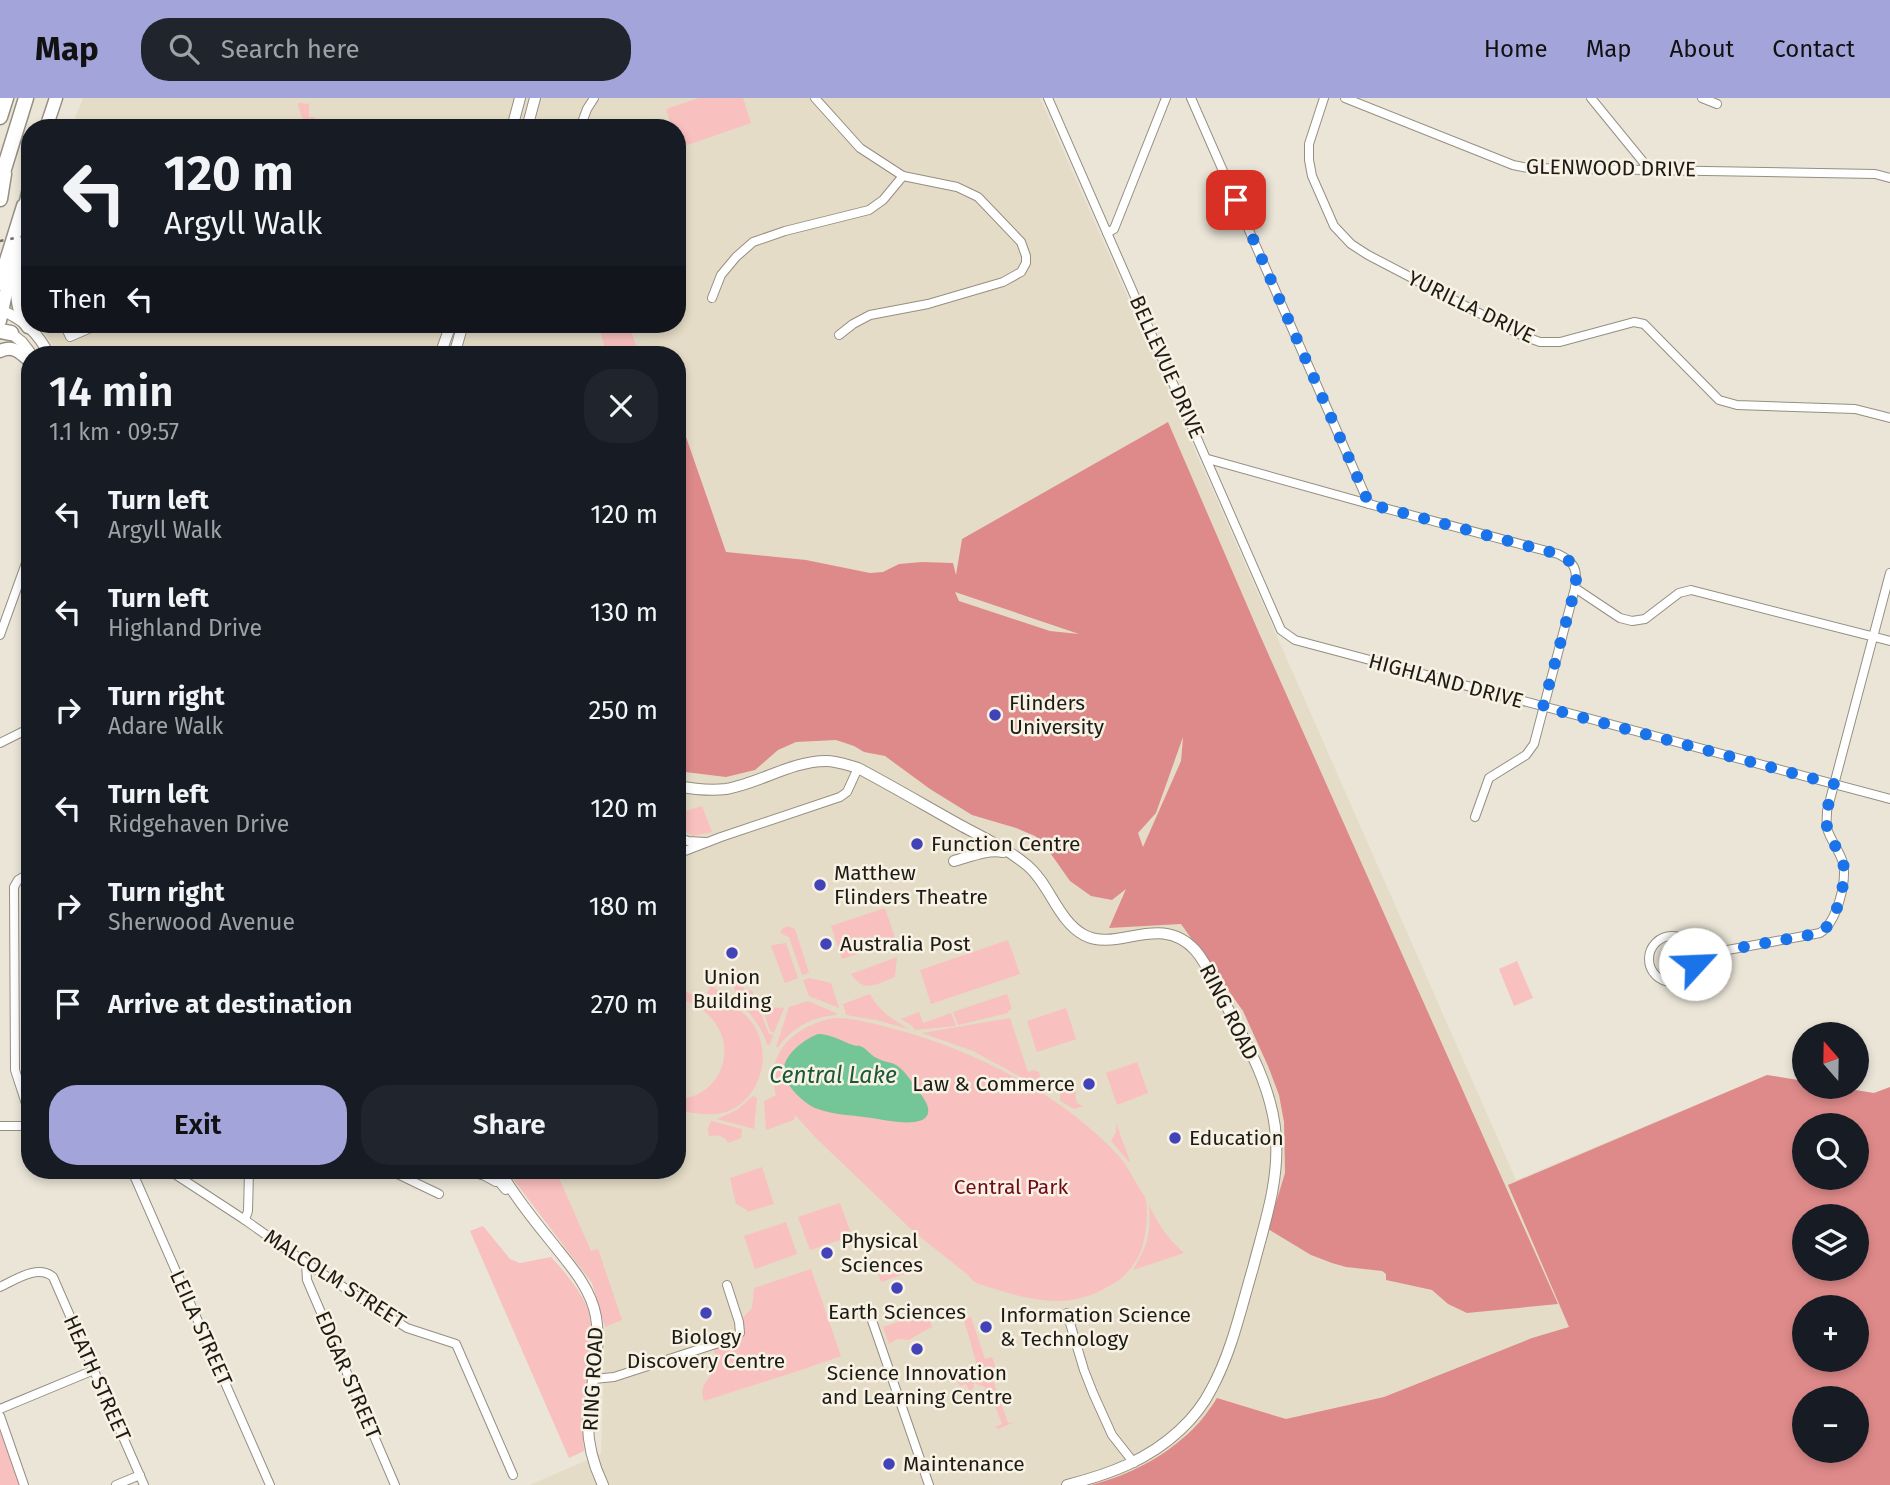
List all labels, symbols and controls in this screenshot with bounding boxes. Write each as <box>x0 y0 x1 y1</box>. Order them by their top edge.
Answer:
search box <box>141 18 631 81</box>
text: Map <box>35 29 99 69</box>
icon: search <box>165 30 203 68</box>
text: Search here <box>221 34 360 65</box>
text: Home <box>1484 35 1548 63</box>
text: Map <box>1586 35 1632 63</box>
text: About <box>1670 35 1734 63</box>
text: Contact <box>1772 35 1855 63</box>
text: 120 m <box>164 144 294 203</box>
icon: left <box>49 147 140 238</box>
street label: GLENWOOD DRIVE <box>1526 154 1696 182</box>
pin <box>1206 170 1266 230</box>
icon: arrive <box>1217 181 1255 219</box>
text: Argyll Walk <box>164 204 322 242</box>
street label: YURILLA DRIVE <box>1403 265 1539 349</box>
icon: left <box>121 280 159 318</box>
text: Then <box>49 284 107 315</box>
street label: BELLEVUE DRIVE <box>1124 291 1210 443</box>
text: 14 min <box>49 367 174 417</box>
button: close <box>584 369 658 443</box>
text: 1.1 km · 09:57 <box>49 418 179 446</box>
text: Turn left <box>108 485 209 516</box>
icon: left <box>49 495 87 533</box>
text: 120 m <box>590 499 658 530</box>
text: Argyll Walk <box>108 516 222 544</box>
text: Turn left <box>108 583 209 614</box>
icon: left <box>49 593 87 631</box>
text: 130 m <box>590 597 658 628</box>
text: Highland Drive <box>108 614 262 642</box>
street label: HIGHLAND DRIVE <box>1366 648 1526 714</box>
text: Turn right <box>108 681 225 712</box>
place label: Flinders University <box>1009 690 1105 740</box>
icon: right <box>49 691 87 729</box>
text: 250 m <box>588 695 658 726</box>
marker: Flinders University <box>987 707 1003 723</box>
text: Adare Walk <box>108 712 223 740</box>
text: Turn left <box>108 779 209 810</box>
icon: left <box>49 789 87 827</box>
text: 120 m <box>590 793 658 824</box>
text: Ridgehaven Drive <box>108 810 289 838</box>
place label: Function Centre <box>931 831 1080 857</box>
marker: Function Centre <box>909 836 925 852</box>
place label: Matthew Flinders Theatre <box>834 860 988 910</box>
text: Turn right <box>108 877 225 908</box>
marker: Matthew Flinders Theatre <box>812 877 828 893</box>
icon: right <box>49 887 87 925</box>
text: 180 m <box>589 891 658 922</box>
text: Sherwood Avenue <box>108 908 295 936</box>
position arrow <box>1658 927 1732 1001</box>
place label: Australia Post <box>840 931 971 957</box>
marker: Australia Post <box>818 936 834 952</box>
marker: Union Building <box>724 945 740 961</box>
street label: RING ROAD <box>1194 960 1264 1064</box>
place label: Union Building <box>693 964 771 1014</box>
icon: arrive <box>49 985 87 1023</box>
text: Arrive at destination <box>108 989 352 1020</box>
text: 270 m <box>590 989 658 1020</box>
north arrow <box>1792 1022 1869 1099</box>
map controls <box>1792 1022 1869 1463</box>
water label: Central Lake <box>769 1061 897 1089</box>
place label: Law & Commerce <box>912 1071 1075 1097</box>
marker: Law & Commerce <box>1081 1076 1097 1092</box>
button: Exit <box>49 1085 347 1165</box>
button: Share <box>361 1085 658 1165</box>
button: search <box>1792 1113 1869 1190</box>
place label: Education <box>1189 1125 1284 1151</box>
marker: Education <box>1167 1130 1183 1146</box>
park label: Central Park <box>954 1174 1068 1200</box>
button: layers <box>1792 1204 1869 1281</box>
street label: MALCOLM STREET <box>259 1223 411 1335</box>
place label: Physical Sciences <box>841 1228 923 1278</box>
marker: Physical Sciences <box>819 1245 835 1261</box>
street label: LEILA STREET <box>164 1266 238 1390</box>
marker: Earth Sciences <box>889 1280 905 1296</box>
button: + <box>1792 1295 1869 1372</box>
place label: Earth Sciences <box>828 1299 966 1325</box>
place label: Information Science & Technology <box>1000 1302 1191 1352</box>
marker: Biology Discovery Centre <box>698 1305 714 1321</box>
street label: EDGAR STREET <box>309 1307 387 1443</box>
street label: HEATH STREET <box>58 1311 136 1445</box>
marker: Information Science & Technology <box>978 1319 994 1335</box>
place label: Biology Discovery Centre <box>627 1324 785 1374</box>
street label: RING ROAD <box>577 1326 609 1432</box>
marker: Science Innovation and Learning Centre <box>909 1341 925 1357</box>
place label: Science Innovation and Learning Centre <box>821 1360 1013 1410</box>
button: − <box>1792 1386 1869 1463</box>
place label: Maintenance <box>903 1451 1025 1477</box>
marker: Maintenance <box>881 1456 897 1472</box>

